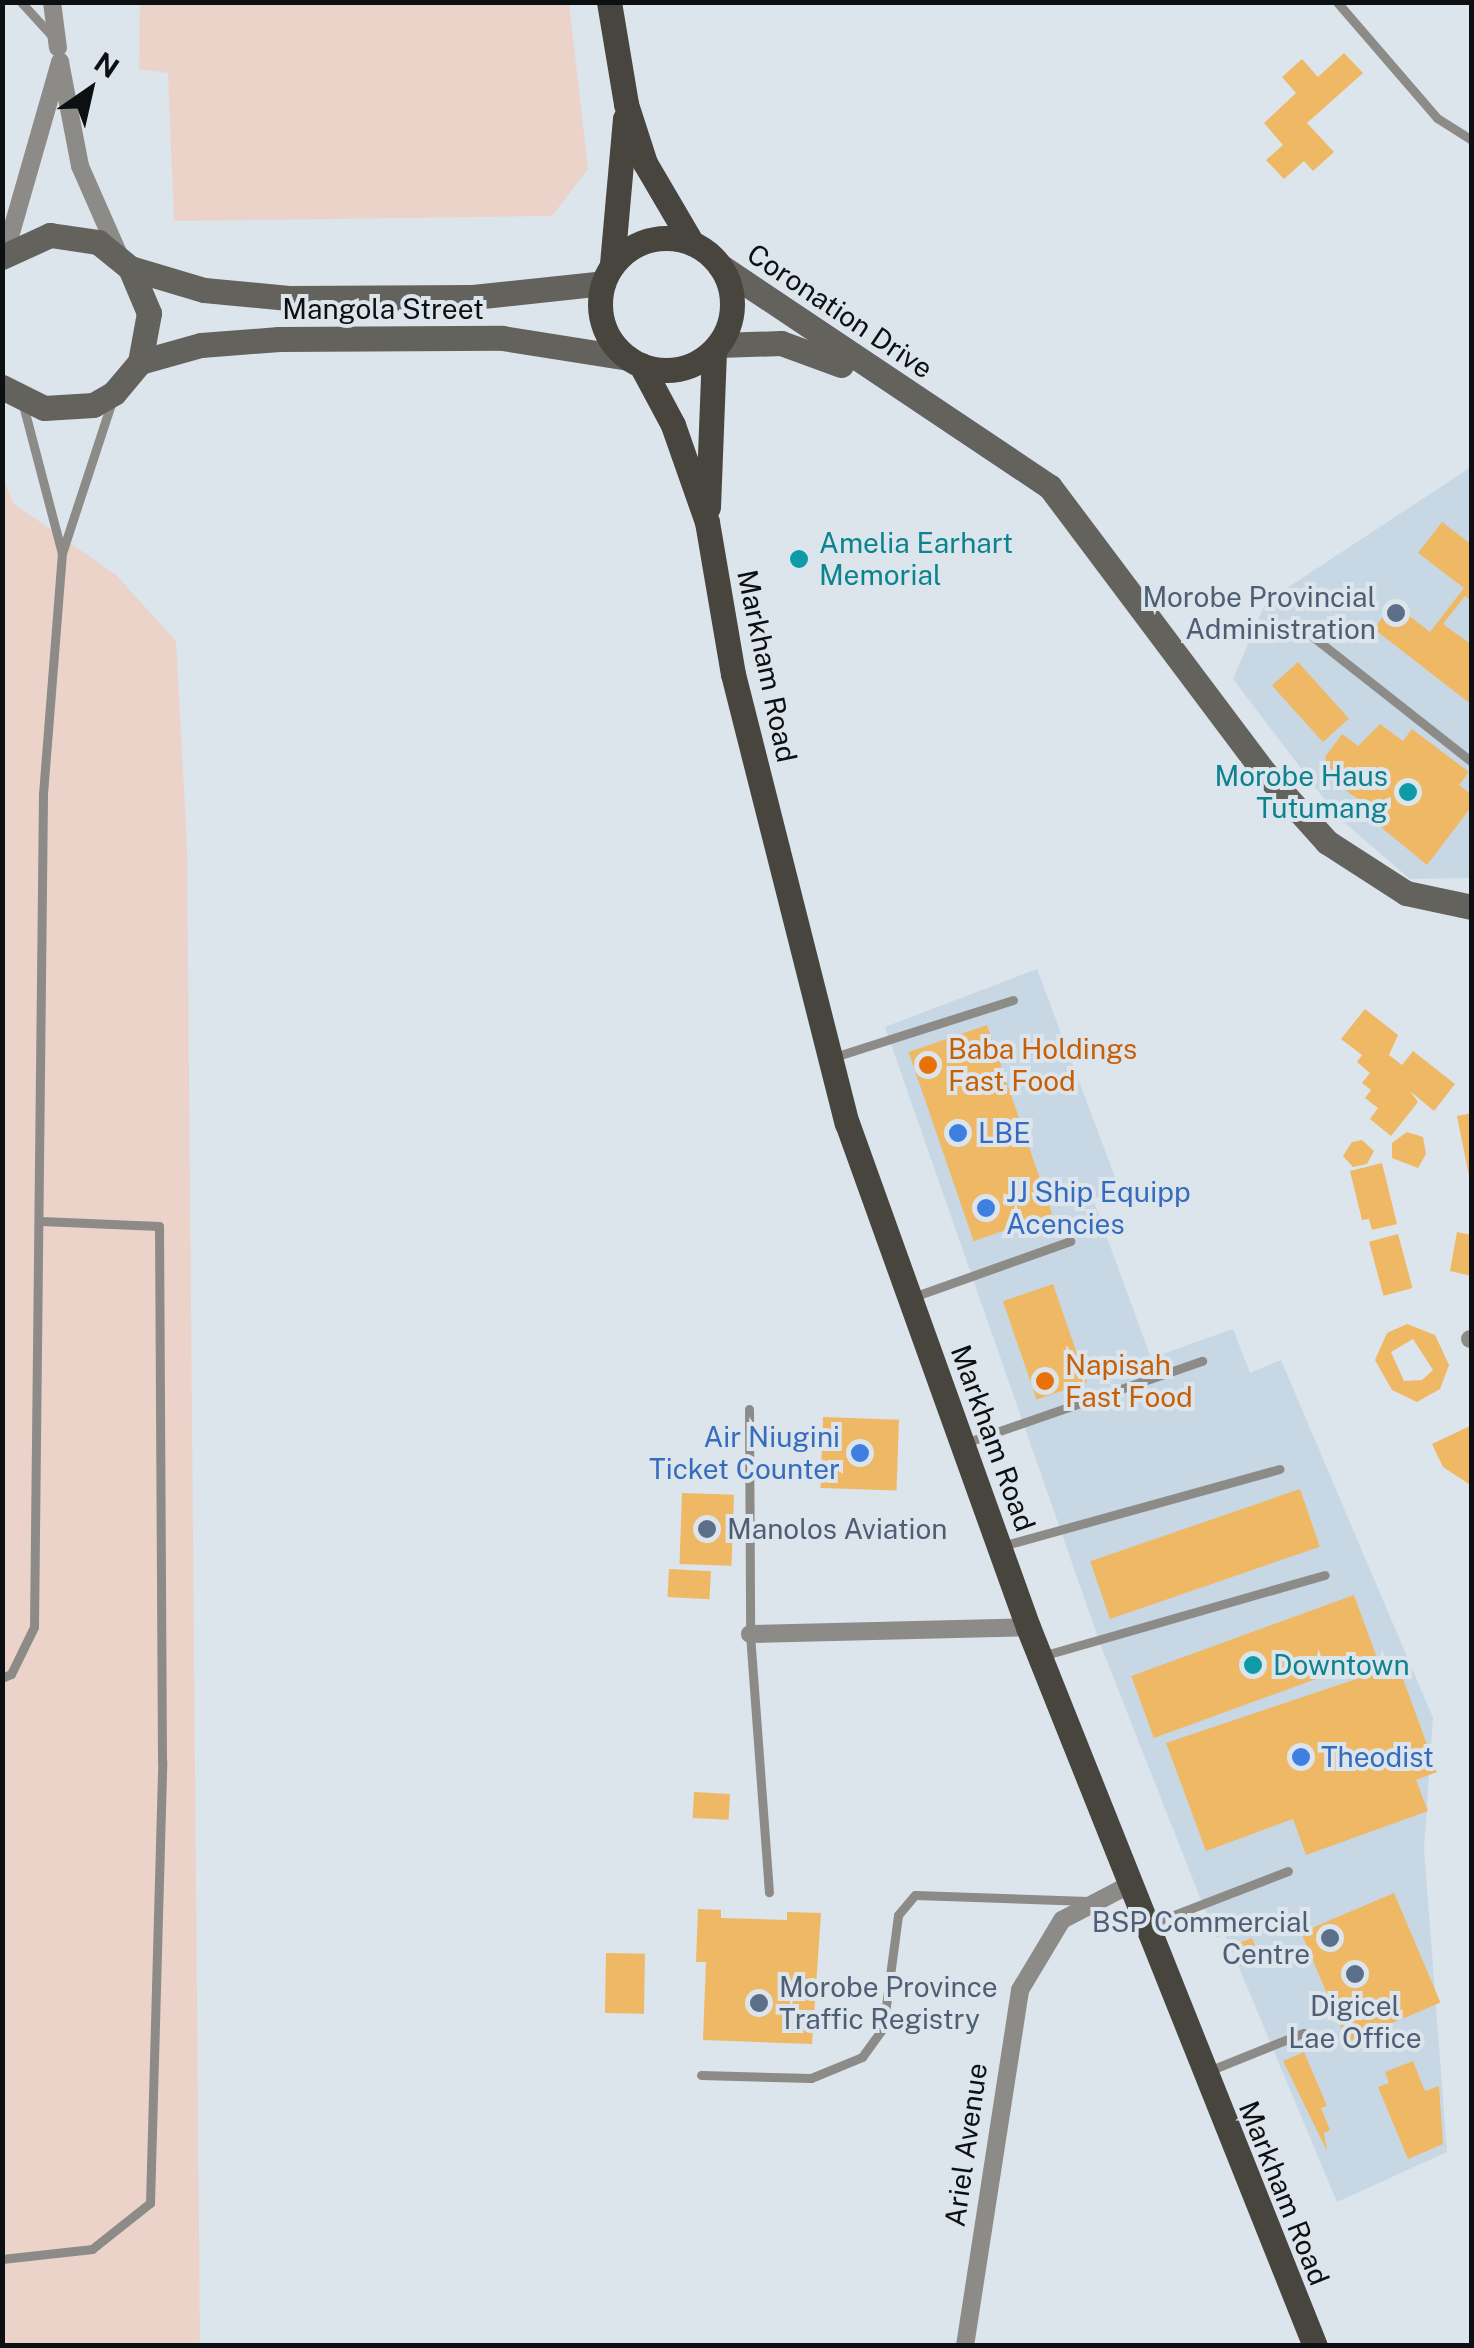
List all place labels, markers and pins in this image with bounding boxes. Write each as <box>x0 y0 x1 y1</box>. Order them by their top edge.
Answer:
place label: Amelia Earhart Memorial <box>819 526 1013 592</box>
marker: Amelia Earhart Memorial <box>788 548 810 570</box>
place label: Morobe Provincial Administration <box>1142 580 1376 646</box>
marker: Morobe Provincial Administration <box>1385 602 1407 624</box>
place label: Morobe Haus Tutumang <box>1214 759 1388 825</box>
marker: Morobe Haus Tutumang <box>1397 781 1419 803</box>
place label: Baba Holdings Fast Food <box>948 1032 1137 1098</box>
marker: Baba Holdings Fast Food <box>917 1054 939 1076</box>
place label: LBE <box>978 1116 1031 1150</box>
marker: LBE <box>947 1122 969 1144</box>
place label: JJ Ship Equipp Acencies <box>1006 1175 1191 1241</box>
marker: JJ Ship Equipp Acencies <box>975 1197 997 1219</box>
place label: Napisah Fast Food <box>1065 1348 1193 1414</box>
marker: Napisah Fast Food <box>1034 1370 1056 1392</box>
place label: Air Niugini Ticket Counter <box>649 1420 840 1486</box>
marker: Air Niugini Ticket Counter <box>849 1442 871 1464</box>
place label: Manolos Aviation <box>727 1512 948 1546</box>
marker: Manolos Aviation <box>696 1518 718 1540</box>
place label: Downtown <box>1273 1648 1410 1682</box>
marker: Downtown <box>1242 1654 1264 1676</box>
place label: Theodist <box>1321 1740 1434 1774</box>
marker: Theodist <box>1290 1746 1312 1768</box>
place label: BSP Commercial Centre <box>1092 1905 1310 1971</box>
marker: BSP Commercial Centre <box>1319 1927 1341 1949</box>
marker: Digicel Lae Office <box>1344 1963 1366 1985</box>
place label: Morobe Province Traffic Registry <box>779 1970 998 2036</box>
place label: Digicel Lae Office <box>1288 1989 1422 2055</box>
marker: Morobe Province Traffic Registry <box>748 1992 770 2014</box>

